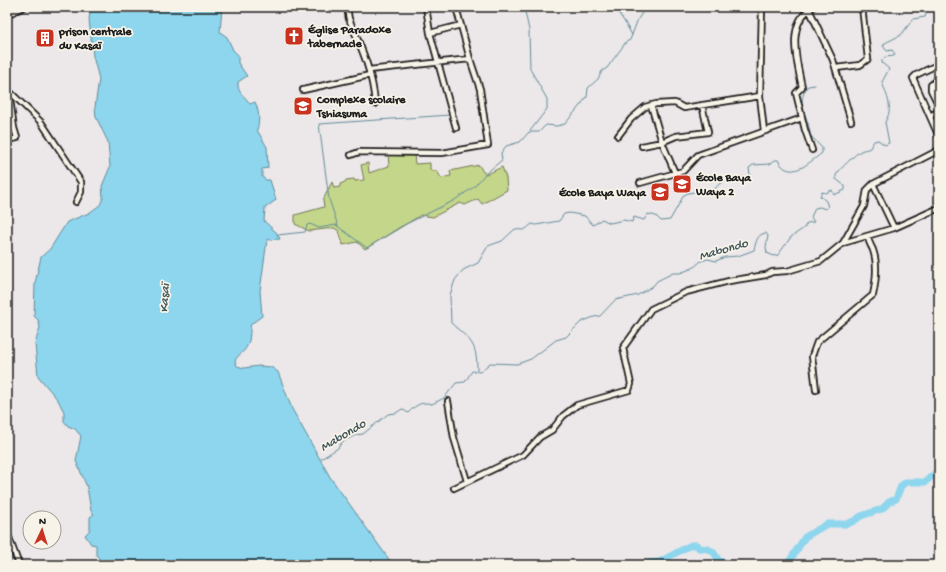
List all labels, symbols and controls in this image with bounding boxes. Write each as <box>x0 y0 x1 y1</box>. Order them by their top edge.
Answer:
place label: Église Paradoxe tabernacle <box>307 24 392 52</box>
church icon: Église Paradoxe tabernacle <box>283 25 305 47</box>
place label: prison centrale du Kasaï <box>58 26 132 54</box>
building icon: prison centrale du Kasaï <box>34 27 56 49</box>
place label: Complexe scolaire Tshiasuma <box>316 94 406 122</box>
school or university icon: Complexe scolaire Tshiasuma <box>292 95 314 117</box>
place label: École Baya Waya 2 <box>695 172 752 200</box>
school or university icon: École Baya Waya 2 <box>671 173 693 195</box>
school or university icon: École Baya Waya <box>649 181 671 203</box>
place label: École Baya Waya <box>558 187 647 201</box>
water label: Mabondo <box>697 236 751 265</box>
water label: Kasaï <box>157 281 174 313</box>
water label: Mabondo <box>318 416 370 456</box>
north arrow <box>22 510 62 550</box>
text: N <box>39 516 47 528</box>

